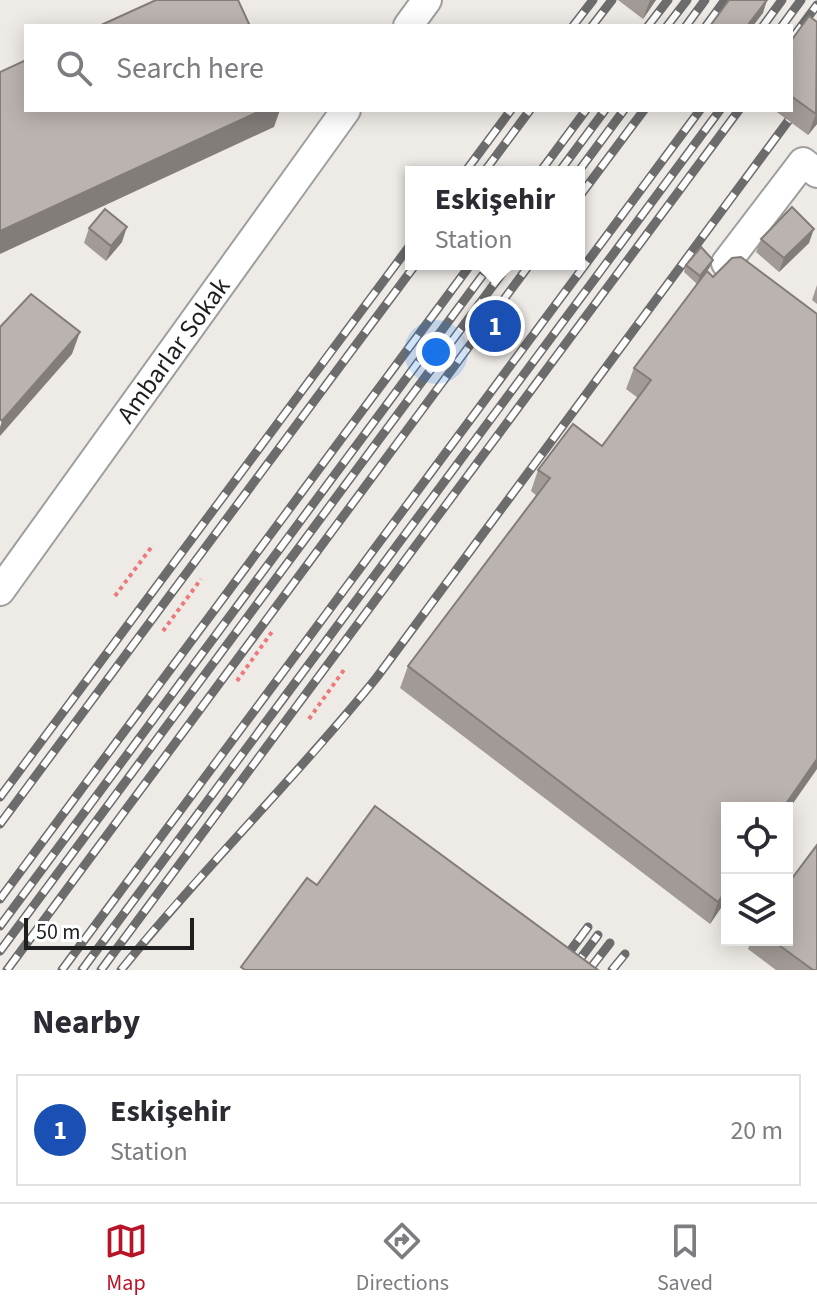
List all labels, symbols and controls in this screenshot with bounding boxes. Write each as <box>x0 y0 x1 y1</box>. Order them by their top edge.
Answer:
search box <box>24 24 793 112</box>
icon: search <box>52 46 96 90</box>
text: Search here <box>116 47 264 90</box>
popup <box>405 166 585 270</box>
text: Eskişehir <box>435 178 555 221</box>
text: Station <box>435 221 512 258</box>
street label: Ambarlar Sokak <box>108 270 239 431</box>
pin: 1 <box>469 296 521 356</box>
your location <box>416 332 456 372</box>
map controls <box>721 802 793 946</box>
button: locate <box>721 802 793 874</box>
button: layers <box>721 874 793 946</box>
scale bar <box>24 914 194 950</box>
text: 50 m <box>36 916 81 948</box>
text: Nearby <box>32 998 140 1047</box>
text: Eskişehir <box>110 1090 231 1133</box>
text: 1 <box>53 1112 67 1149</box>
text: 20 m <box>730 1112 783 1149</box>
text: Station <box>110 1133 188 1170</box>
tab: Map <box>104 1219 148 1299</box>
tab: Directions <box>356 1219 449 1299</box>
tab: Saved <box>657 1219 713 1299</box>

